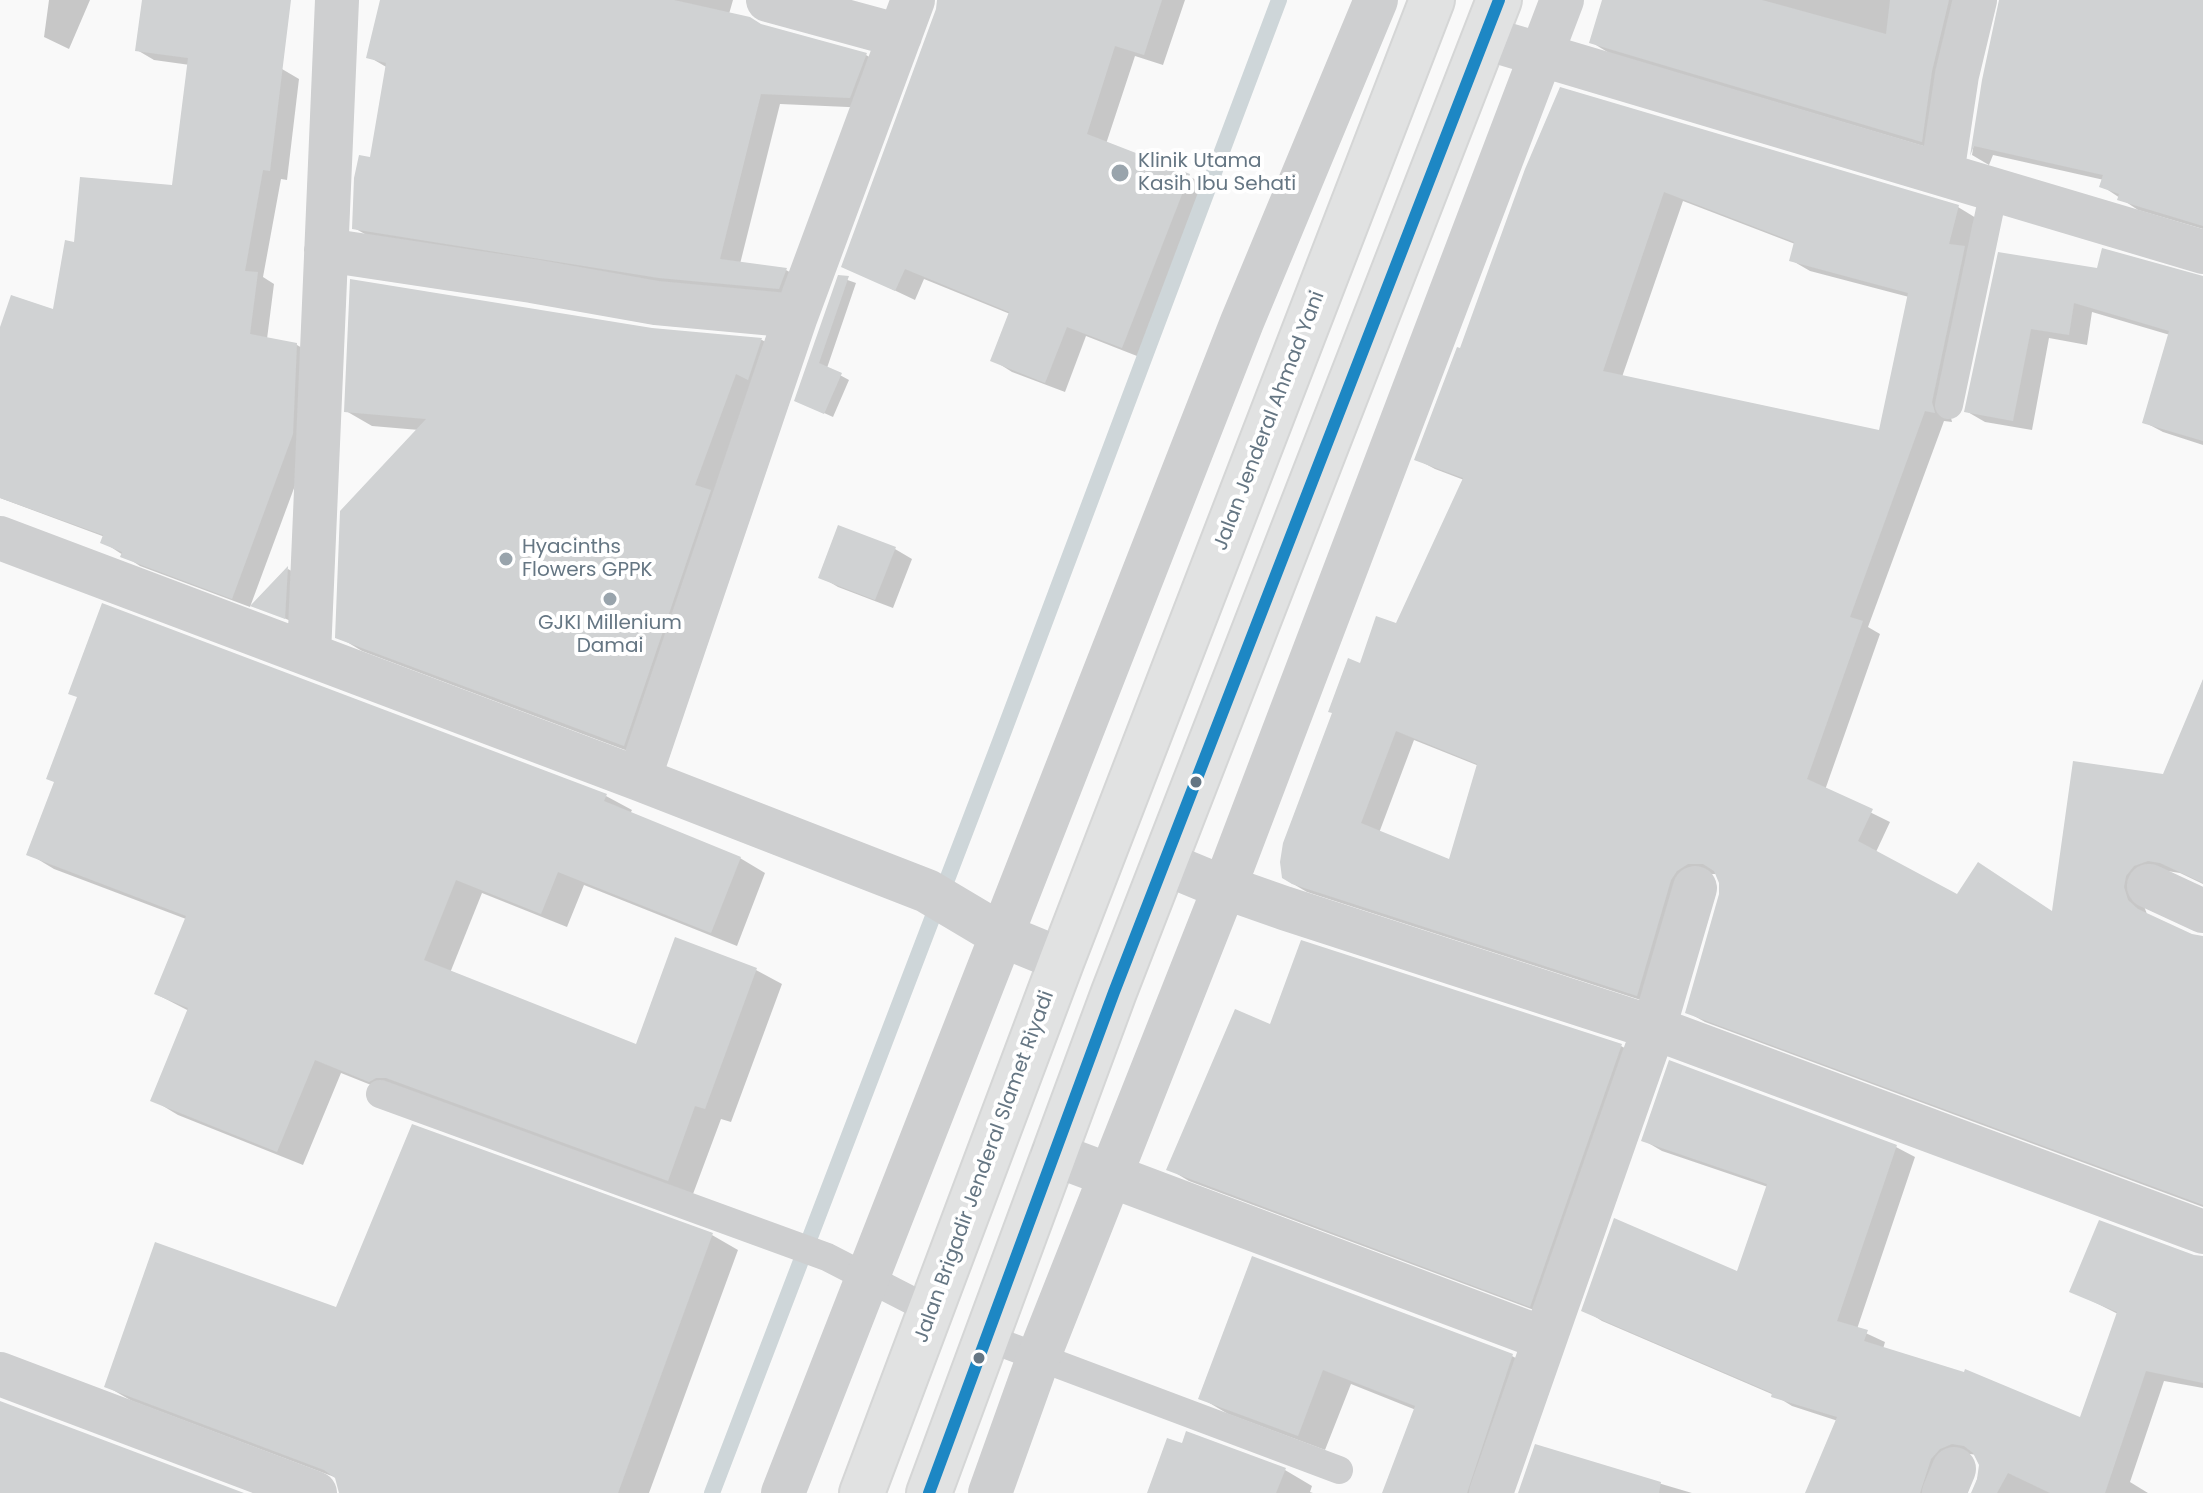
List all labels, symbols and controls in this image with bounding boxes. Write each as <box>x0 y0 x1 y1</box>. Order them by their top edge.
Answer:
place label: Klinik Utama Kasih Ibu Sehati <box>1138 150 1296 197</box>
marker: Klinik Utama Kasih Ibu Sehati <box>1109 162 1131 184</box>
street label: Jalan Jenderal Ahmad Yani <box>1209 288 1331 554</box>
place label: Hyacinths Flowers GPPK <box>522 536 653 583</box>
marker: Hyacinths Flowers GPPK <box>497 550 515 568</box>
marker: GJKI Millenium Damai <box>601 590 619 608</box>
place label: GJKI Millenium Damai <box>538 612 682 659</box>
unlabelled marker <box>1188 774 1204 790</box>
street label: Jalan Brigadir Jenderal Slamet Riyadi <box>910 988 1060 1346</box>
unlabelled marker <box>971 1350 987 1366</box>

